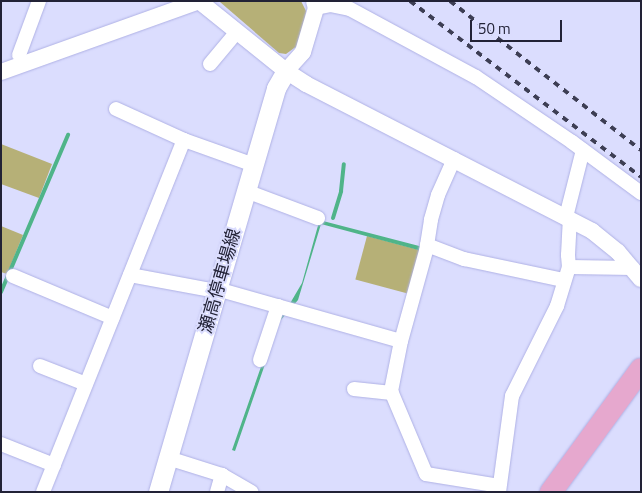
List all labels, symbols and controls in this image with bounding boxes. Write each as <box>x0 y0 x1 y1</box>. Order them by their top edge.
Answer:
scale bar <box>472 10 564 42</box>
text: 50 m <box>478 17 511 40</box>
street label: 瀬高停車場線 <box>195 226 245 336</box>

